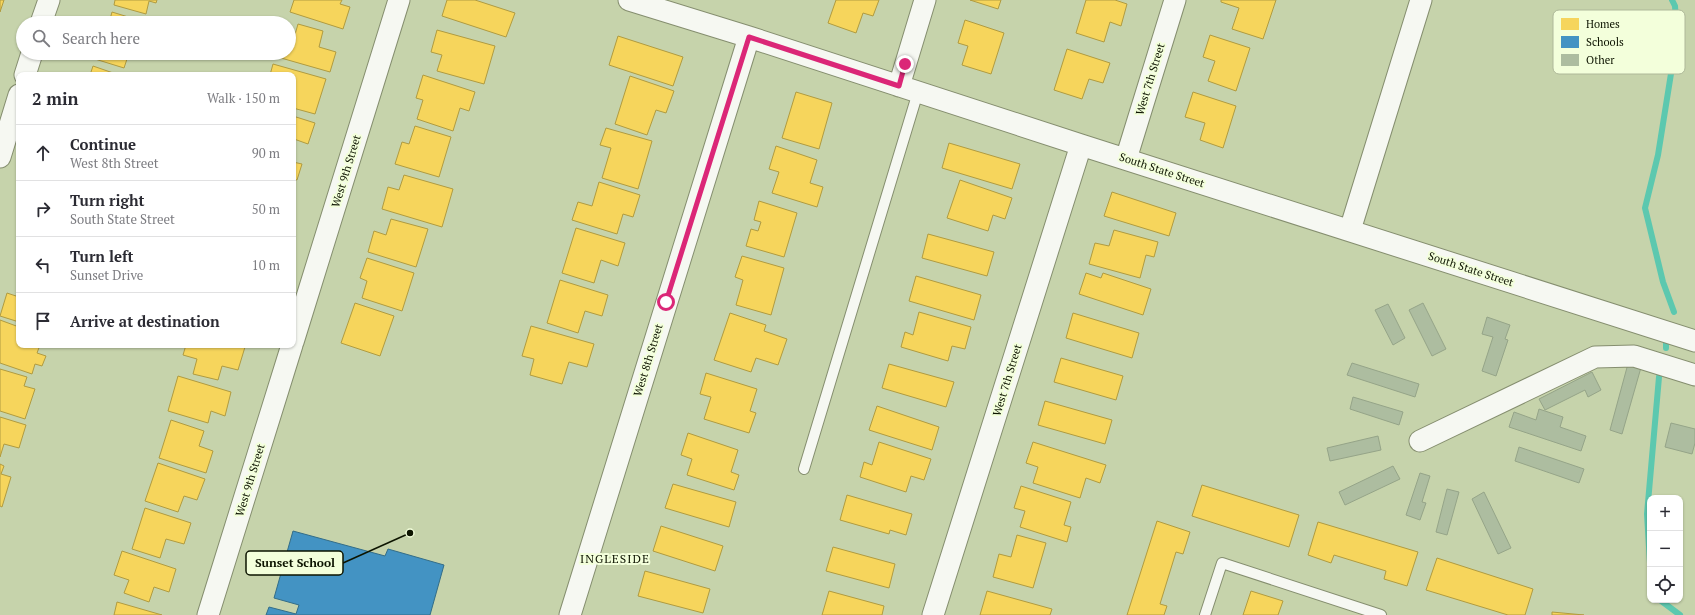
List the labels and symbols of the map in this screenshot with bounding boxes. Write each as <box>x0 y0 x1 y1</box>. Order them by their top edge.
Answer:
legend <box>1553 10 1685 74</box>
text: Homes <box>1586 17 1620 31</box>
text: Schools <box>1586 35 1624 49</box>
street label: West 7th Street <box>1132 41 1168 117</box>
text: Other <box>1586 53 1615 67</box>
route end <box>896 55 914 73</box>
street label: West 9th Street <box>328 133 364 209</box>
street label: South State Street <box>1118 150 1206 190</box>
street label: South State Street <box>1427 249 1515 289</box>
route start <box>657 293 675 311</box>
street label: West 8th Street <box>630 322 666 398</box>
street label: West 7th Street <box>989 342 1025 418</box>
street label: West 9th Street <box>232 442 268 518</box>
callout: Sunset School <box>246 551 343 575</box>
district label: INGLESIDE <box>580 551 650 566</box>
text: Sunset School <box>255 555 335 570</box>

